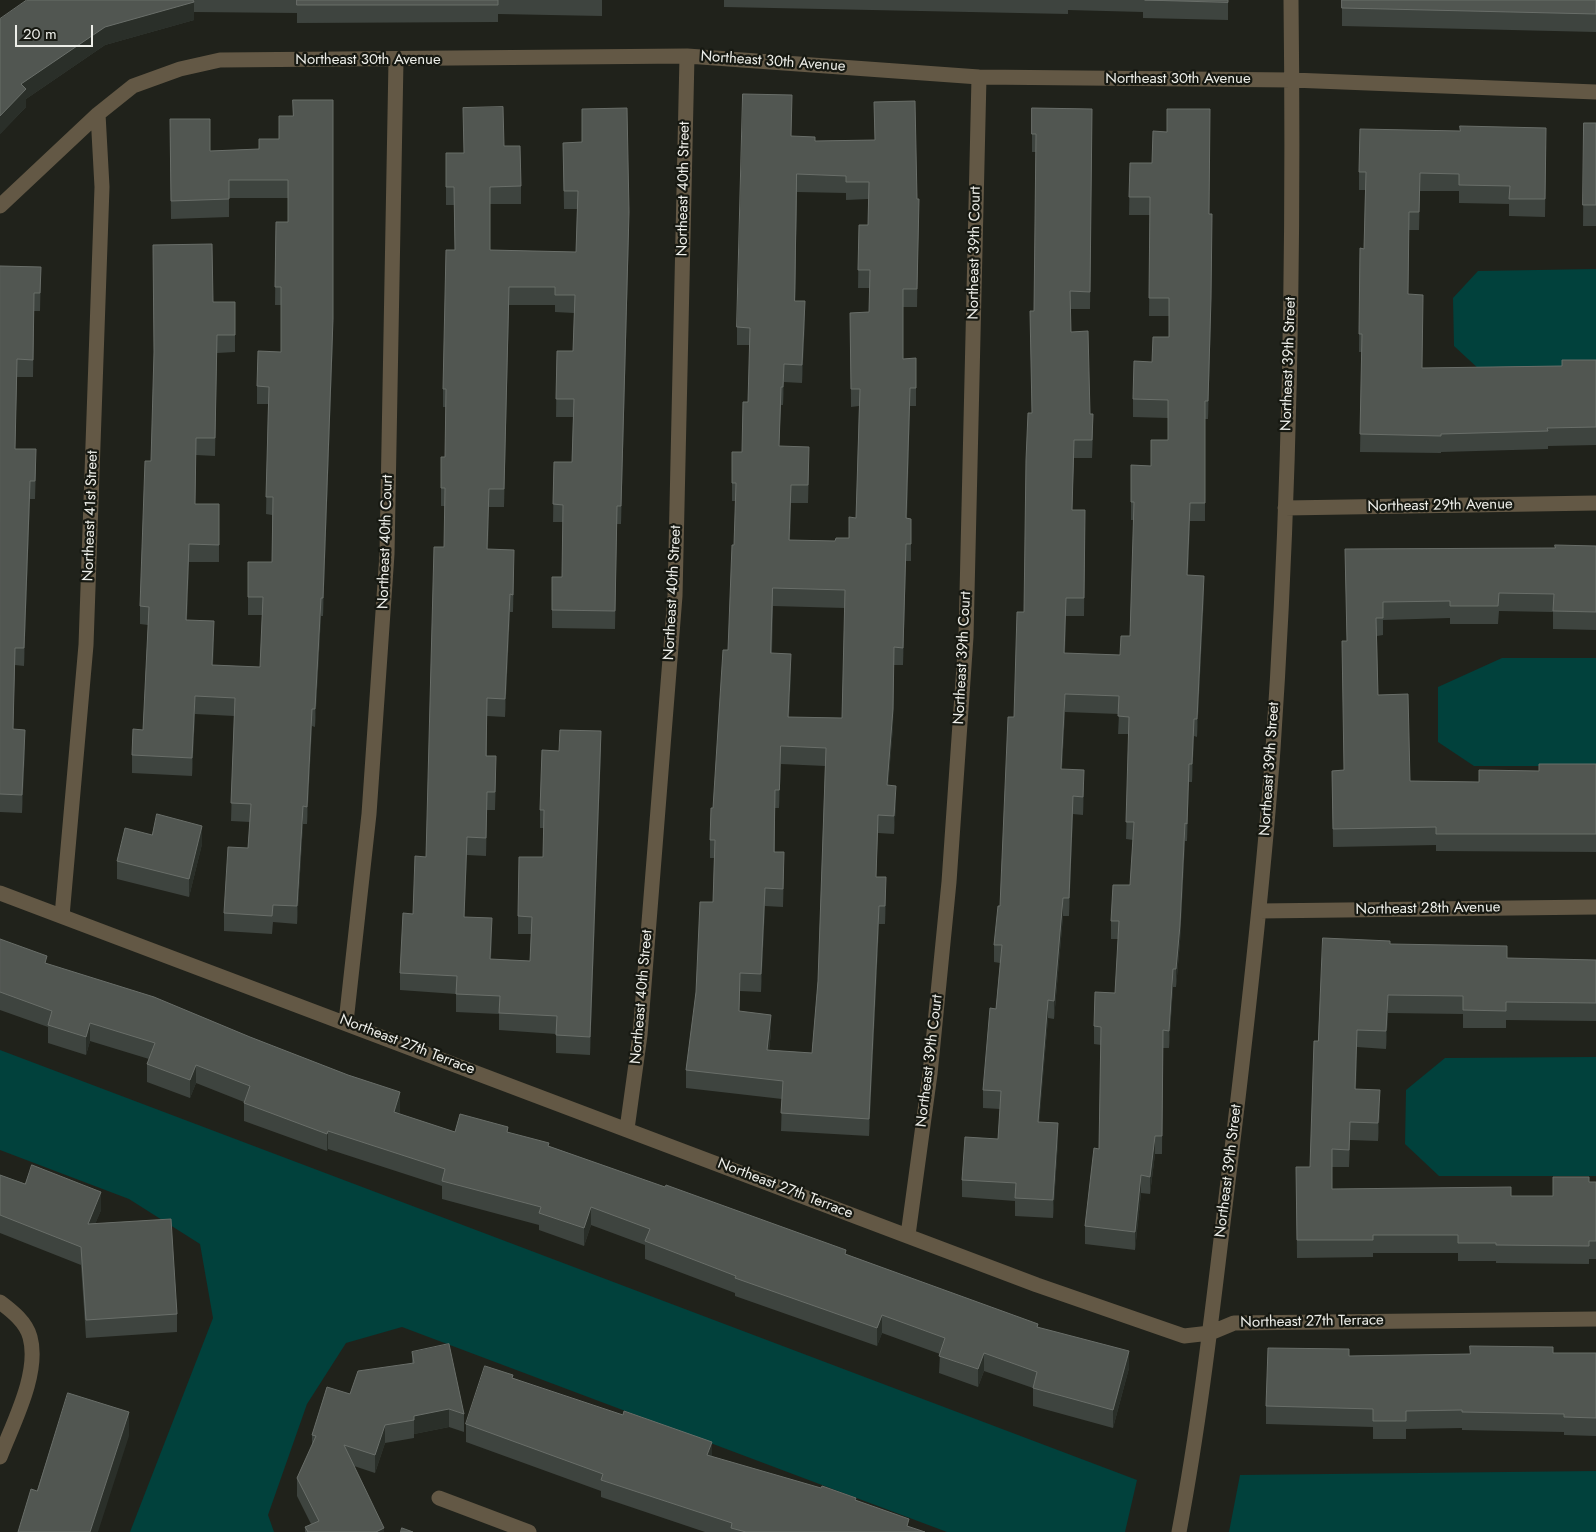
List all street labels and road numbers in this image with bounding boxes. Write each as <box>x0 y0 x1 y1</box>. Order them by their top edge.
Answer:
street label: Northeast 30th Avenue <box>700 48 846 76</box>
street label: Northeast 30th Avenue <box>295 51 441 69</box>
street label: Northeast 30th Avenue <box>1105 70 1251 88</box>
street label: Northeast 40th Street <box>674 121 694 257</box>
street label: Northeast 39th Court <box>965 186 985 320</box>
street label: Northeast 39th Street <box>1278 297 1300 431</box>
street label: Northeast 41st Street <box>80 450 102 582</box>
street label: Northeast 40th Court <box>375 475 397 609</box>
street label: Northeast 29th Avenue <box>1367 496 1513 516</box>
street label: Northeast 40th Street <box>660 525 686 661</box>
street label: Northeast 39th Court <box>951 591 975 725</box>
street label: Northeast 39th Street <box>1256 701 1284 837</box>
street label: Northeast 28th Avenue <box>1355 899 1501 919</box>
street label: Northeast 40th Street <box>627 929 657 1065</box>
street label: Northeast 39th Court <box>913 994 947 1128</box>
street label: Northeast 27th Terrace <box>337 1011 477 1079</box>
street label: Northeast 39th Street <box>1212 1103 1246 1239</box>
street label: Northeast 27th Terrace <box>715 1155 855 1223</box>
street label: Northeast 27th Terrace <box>1240 1312 1384 1332</box>

